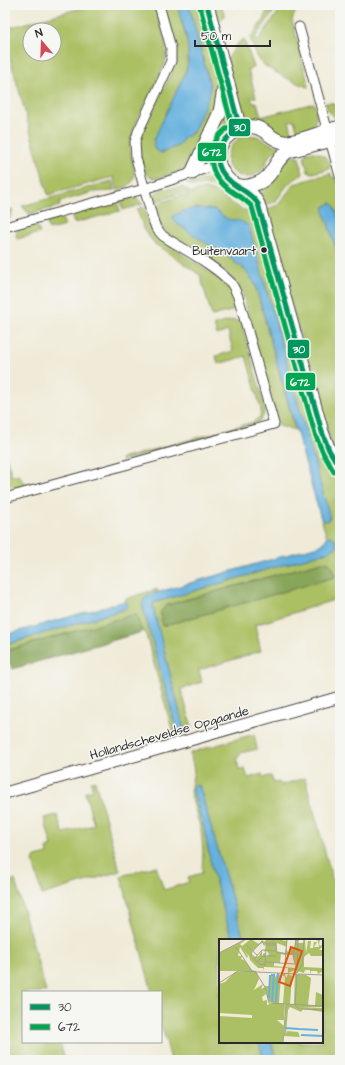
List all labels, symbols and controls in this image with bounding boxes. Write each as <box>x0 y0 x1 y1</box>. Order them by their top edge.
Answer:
north arrow <box>22 22 62 62</box>
scale bar <box>195 22 270 48</box>
text: N <box>33 25 45 41</box>
text: 50 m <box>201 28 232 45</box>
line badge: 30 <box>228 118 251 137</box>
text: 30 <box>233 120 246 135</box>
line badge: 672 <box>197 142 227 162</box>
text: 672 <box>202 145 223 160</box>
place label: Buitenvaart <box>192 243 256 260</box>
marker: Buitenvaart <box>259 245 269 255</box>
line badge: 30 <box>287 339 310 359</box>
text: 30 <box>292 342 305 357</box>
line badge: 672 <box>285 372 316 391</box>
text: 672 <box>290 375 311 390</box>
street label: Hollandscheveldse Opgaande <box>88 702 251 765</box>
inset map <box>219 939 323 1043</box>
legend <box>22 991 162 1043</box>
text: 30 <box>58 999 72 1016</box>
text: 672 <box>58 1019 80 1036</box>

